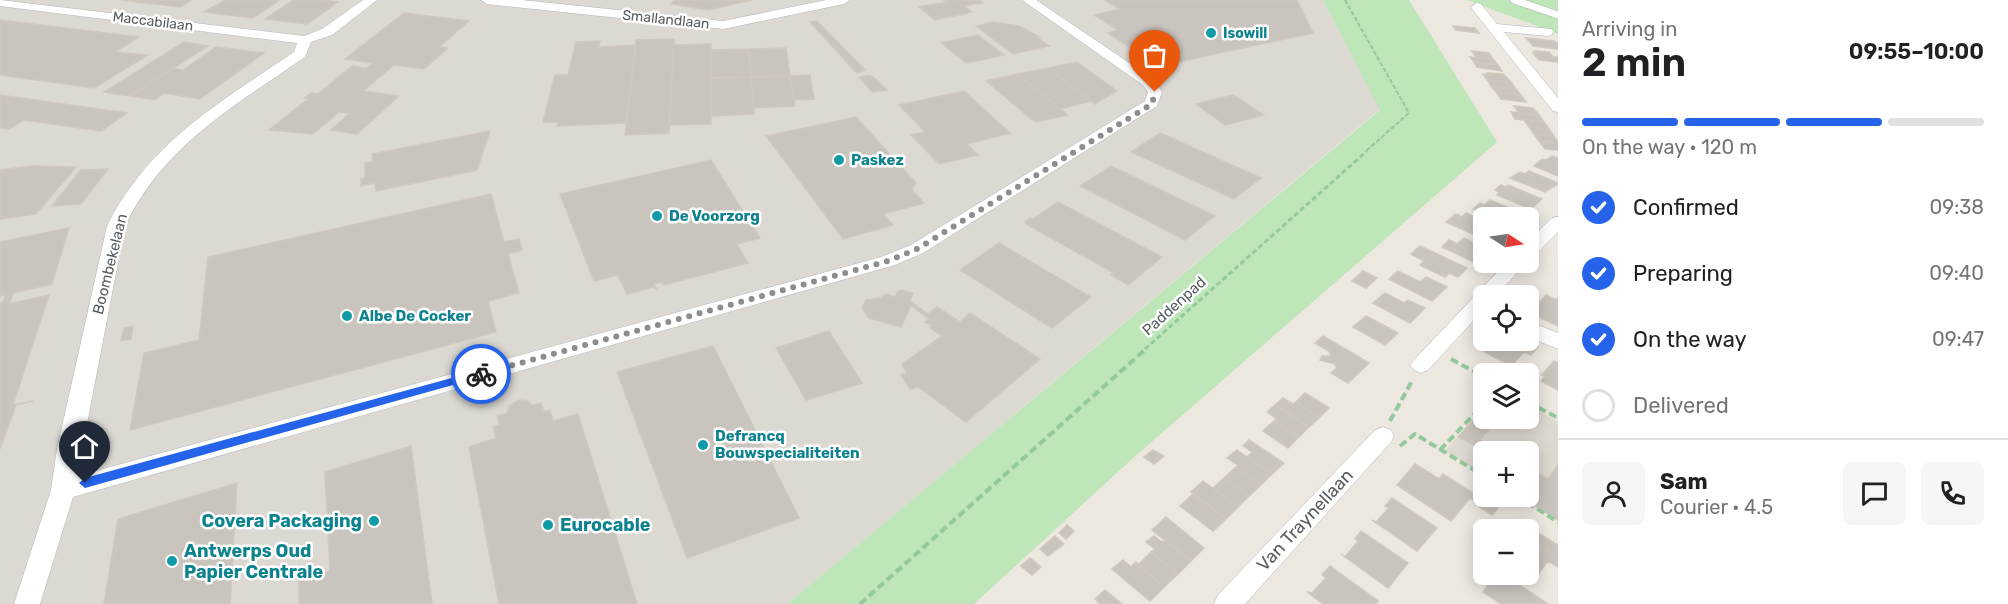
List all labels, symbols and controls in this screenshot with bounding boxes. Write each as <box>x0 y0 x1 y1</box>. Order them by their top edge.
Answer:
street label: Smallandlaan <box>622 6 710 33</box>
street label: Maccabilaan <box>112 8 194 35</box>
text: Arriving in <box>1582 17 1677 41</box>
place label: Isowill <box>1223 25 1267 42</box>
marker: Isowill <box>1204 26 1218 40</box>
pin <box>1129 30 1180 92</box>
text: 09:55–10:00 <box>1849 38 1984 65</box>
icon: bag <box>1138 39 1171 72</box>
text: 2 min <box>1582 40 1686 86</box>
text: On the way · 120 m <box>1582 135 1757 159</box>
place label: Paskez <box>851 151 904 169</box>
marker: Paskez <box>832 153 846 167</box>
icon: check <box>1582 191 1615 224</box>
text: Confirmed <box>1633 194 1739 221</box>
text: 09:38 <box>1930 195 1984 219</box>
place label: De Voorzorg <box>669 207 760 225</box>
north arrow <box>1473 207 1539 273</box>
map controls <box>1473 207 1539 585</box>
marker: De Voorzorg <box>650 209 664 223</box>
street label: Boombekelaan <box>89 212 131 316</box>
icon: check <box>1582 257 1615 290</box>
text: Preparing <box>1633 260 1733 287</box>
text: 09:40 <box>1929 261 1984 285</box>
street label: Paddenpad <box>1139 273 1209 339</box>
button: locate <box>1473 285 1539 351</box>
place label: Albe De Cocker <box>359 307 471 325</box>
marker: Albe De Cocker <box>340 309 354 323</box>
icon: check <box>1582 323 1615 356</box>
text: On the way <box>1633 326 1747 353</box>
text: 09:47 <box>1932 327 1984 351</box>
courier <box>451 344 511 404</box>
icon: bike <box>465 358 498 391</box>
button: layers <box>1473 363 1539 429</box>
text: Delivered <box>1633 392 1729 419</box>
pin <box>59 421 110 483</box>
place label: Defrancq Bouwspecialiteiten <box>715 427 860 462</box>
icon: home <box>68 430 101 463</box>
marker: Defrancq Bouwspecialiteiten <box>696 438 710 452</box>
button: + <box>1473 441 1539 507</box>
button: person <box>1582 462 1645 525</box>
button: chat <box>1843 462 1906 525</box>
button: phone <box>1921 462 1984 525</box>
street label: Van Traynellaan <box>1252 464 1358 576</box>
text: Sam <box>1660 468 1708 495</box>
text: Courier · 4.5 <box>1660 495 1773 519</box>
place label: Covera Packaging <box>202 510 362 532</box>
marker: Covera Packaging <box>367 514 381 528</box>
place label: Eurocable <box>560 514 651 536</box>
marker: Eurocable <box>541 518 555 532</box>
button: − <box>1473 519 1539 585</box>
place label: Antwerps Oud Papier Centrale <box>184 540 323 583</box>
marker: Antwerps Oud Papier Centrale <box>165 554 179 568</box>

